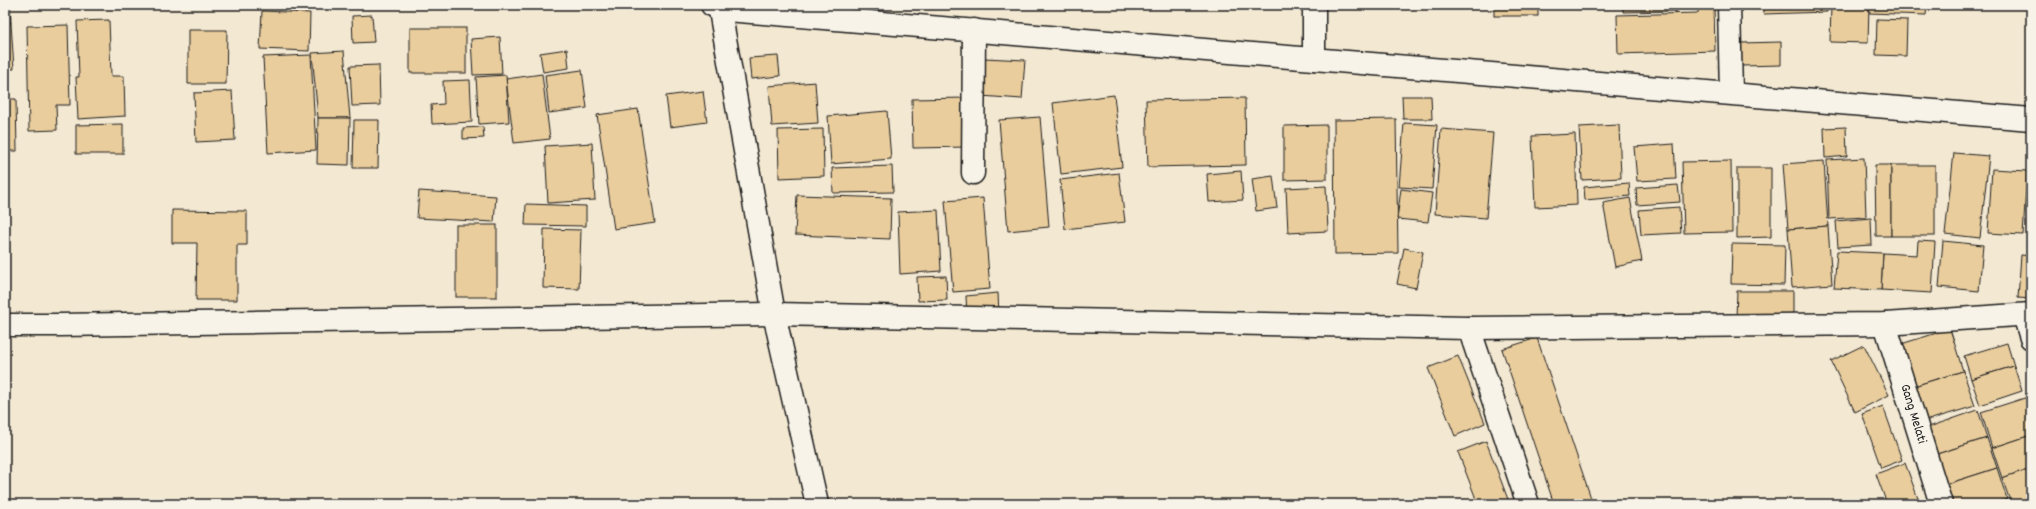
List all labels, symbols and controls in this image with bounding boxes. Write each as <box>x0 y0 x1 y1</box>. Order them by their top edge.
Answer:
street label: Gang Melati <box>1894 382 1932 447</box>

